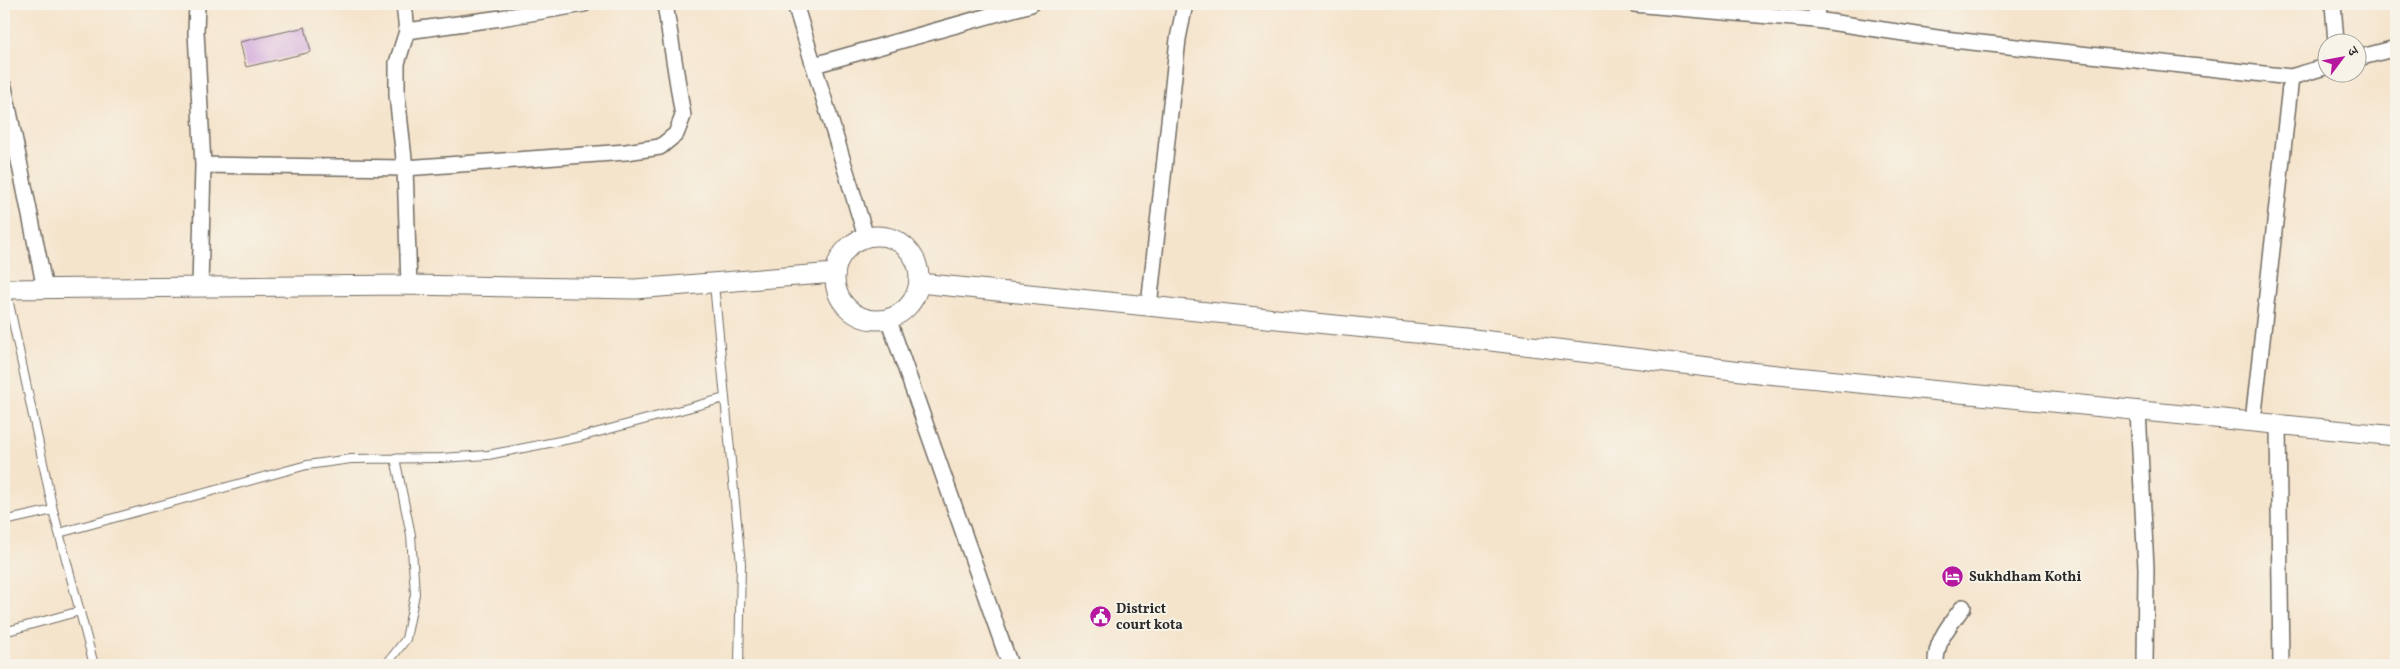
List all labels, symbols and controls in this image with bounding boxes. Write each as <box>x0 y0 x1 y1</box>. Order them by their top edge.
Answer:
north arrow <box>2318 32 2368 82</box>
text: उ <box>2341 43 2362 61</box>
hotel icon: Sukhdham Kothi <box>1941 564 1965 588</box>
place label: Sukhdham Kothi <box>1969 568 2081 587</box>
place label: District court kota <box>1116 600 1183 635</box>
public building icon: District court kota <box>1088 604 1112 628</box>

